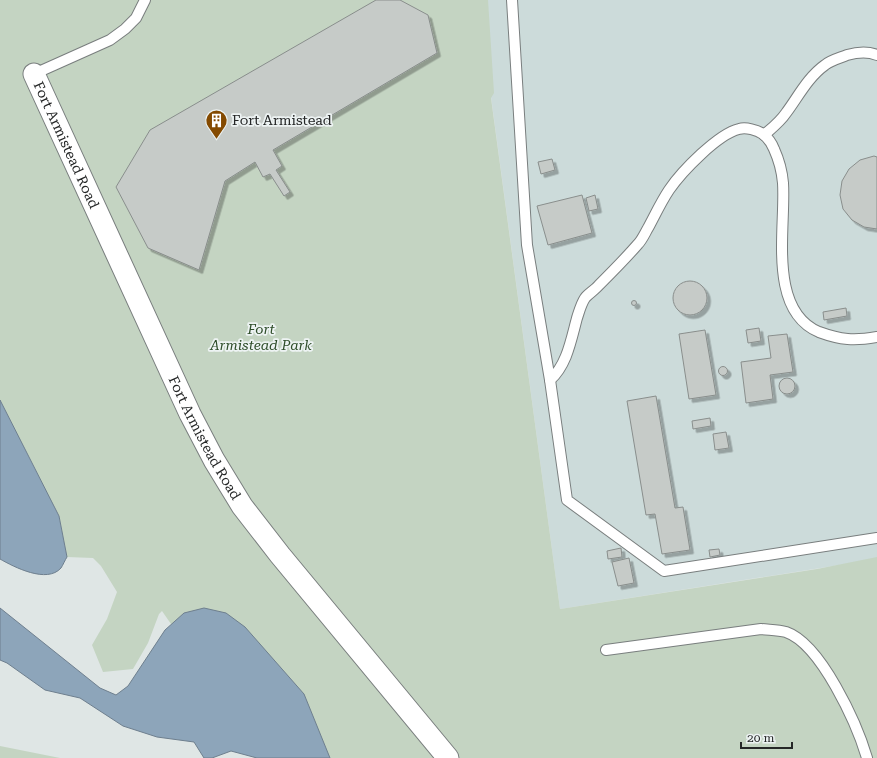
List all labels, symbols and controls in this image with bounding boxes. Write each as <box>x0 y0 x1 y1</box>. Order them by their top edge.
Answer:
street label: Fort Armistead Road <box>31 79 103 211</box>
building icon: Fort Armistead <box>204 107 230 140</box>
place label: Fort Armistead <box>232 112 332 128</box>
park label: Fort Armistead Park <box>209 321 312 353</box>
street label: Fort Armistead Road <box>166 373 244 503</box>
scale bar <box>741 724 792 750</box>
text: 20 m <box>747 731 774 745</box>

